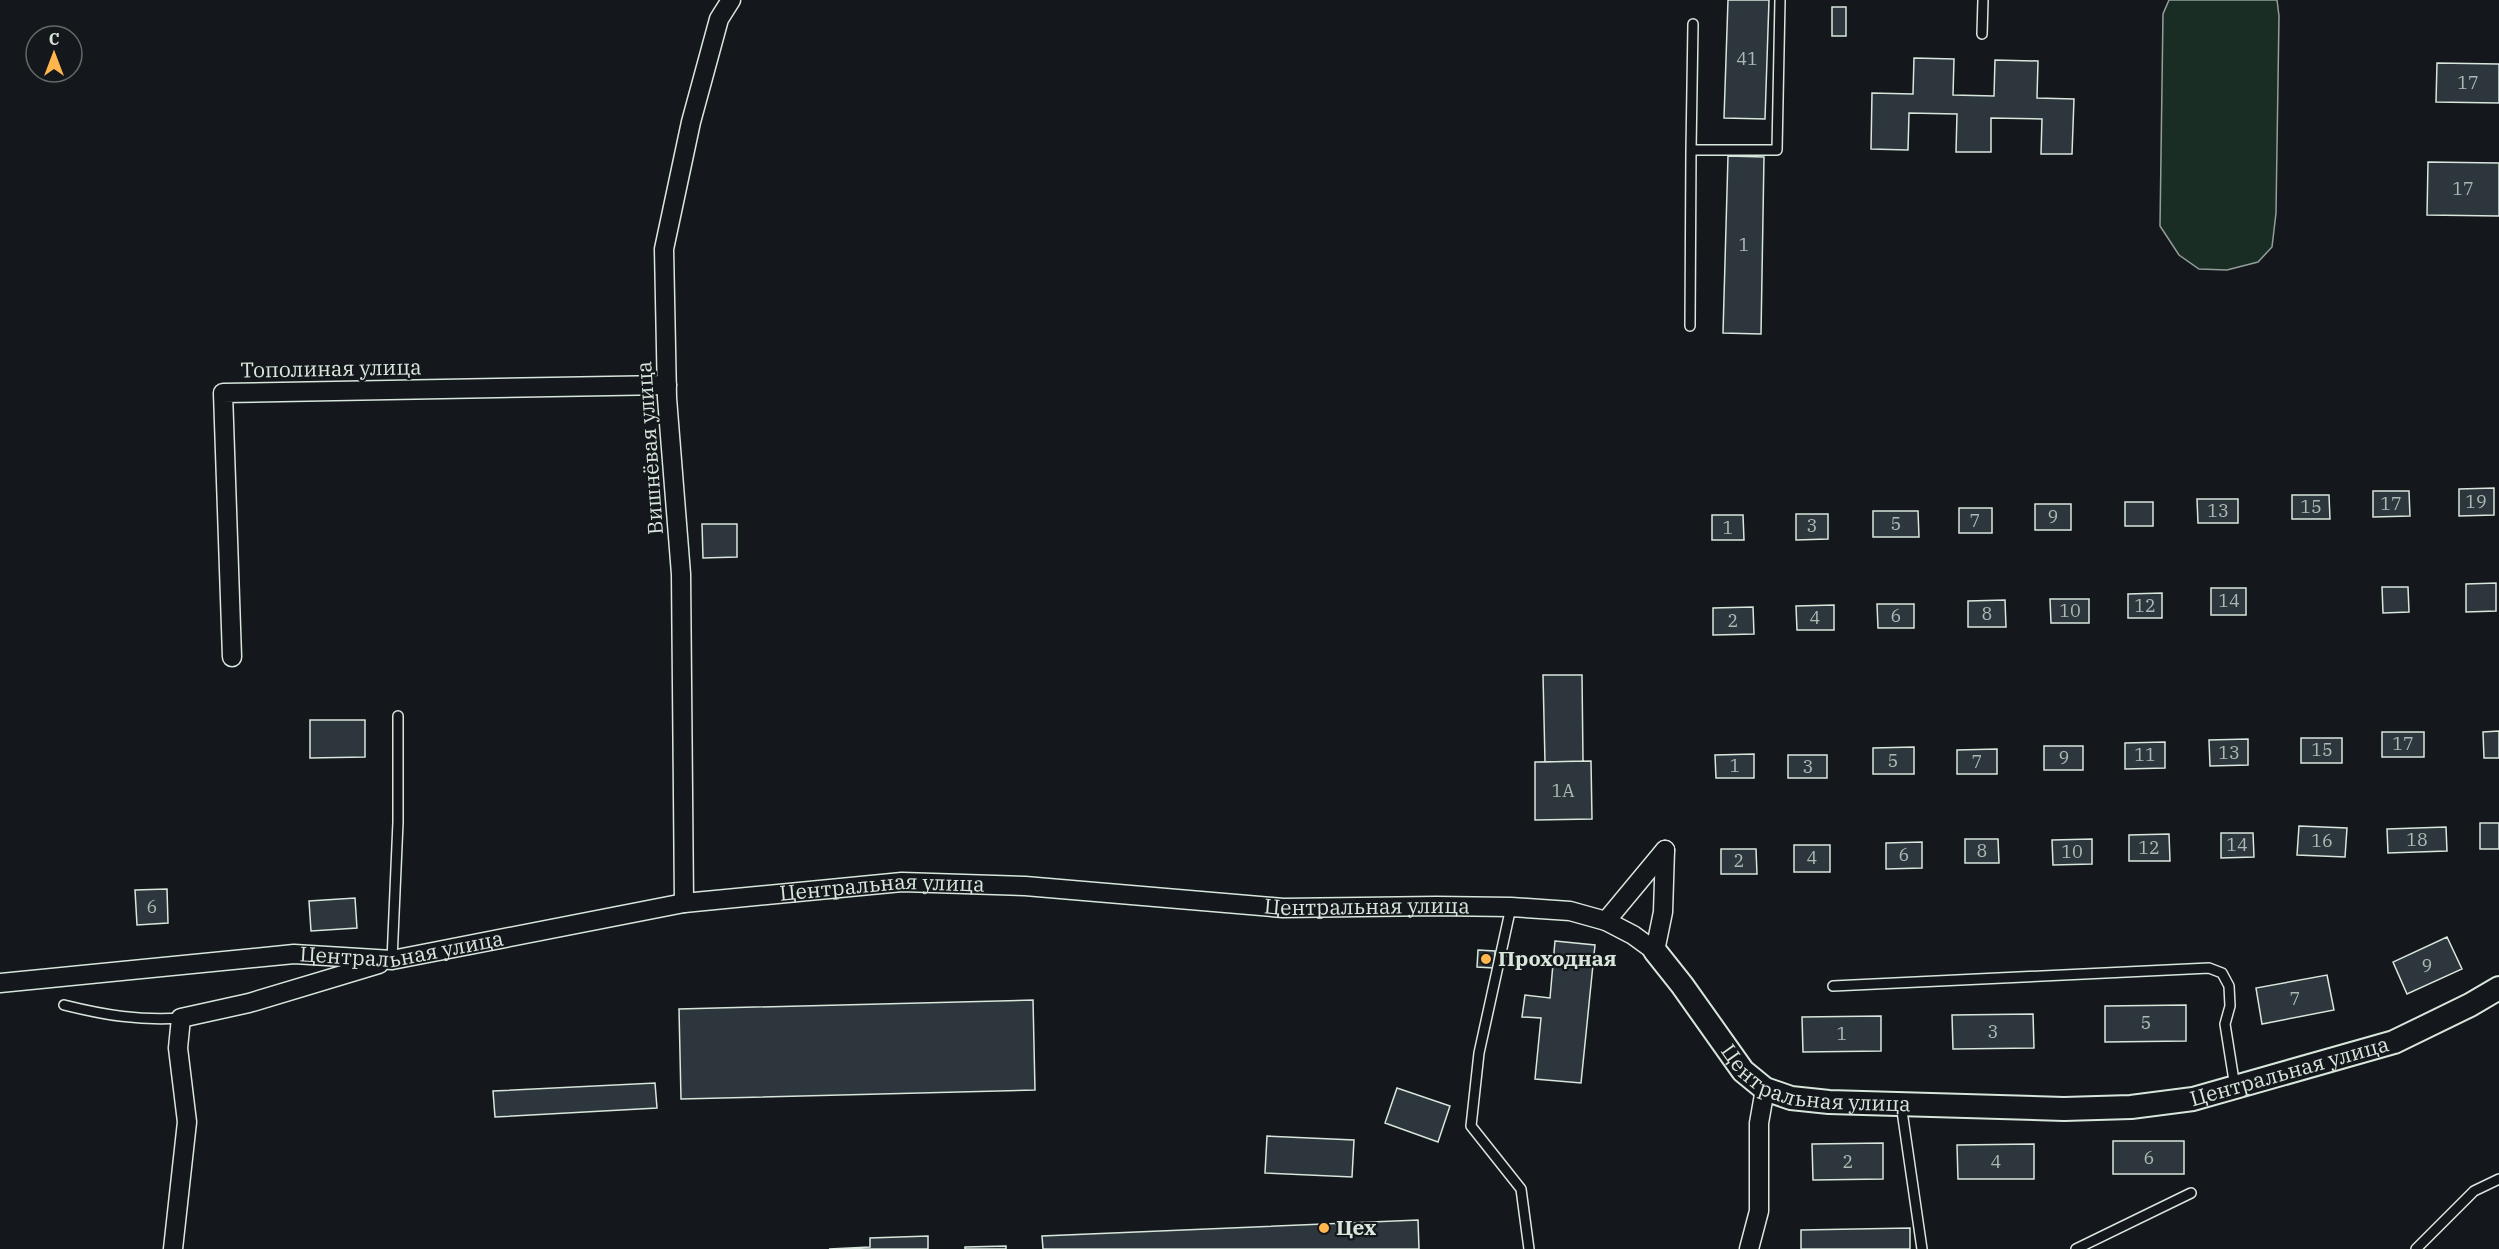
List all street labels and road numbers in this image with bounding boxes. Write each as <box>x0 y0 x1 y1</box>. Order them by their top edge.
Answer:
street label: Тополиная улица <box>240 352 422 384</box>
street label: Вишнёвая улица <box>629 360 669 536</box>
street label: Центральная улица <box>778 867 985 907</box>
street label: Центральная улица <box>1263 891 1470 921</box>
street label: Центральная улица <box>299 924 506 973</box>
street label: Центральная улица <box>2187 1029 2392 1112</box>
street label: Центральная улица <box>1715 1038 1911 1117</box>

